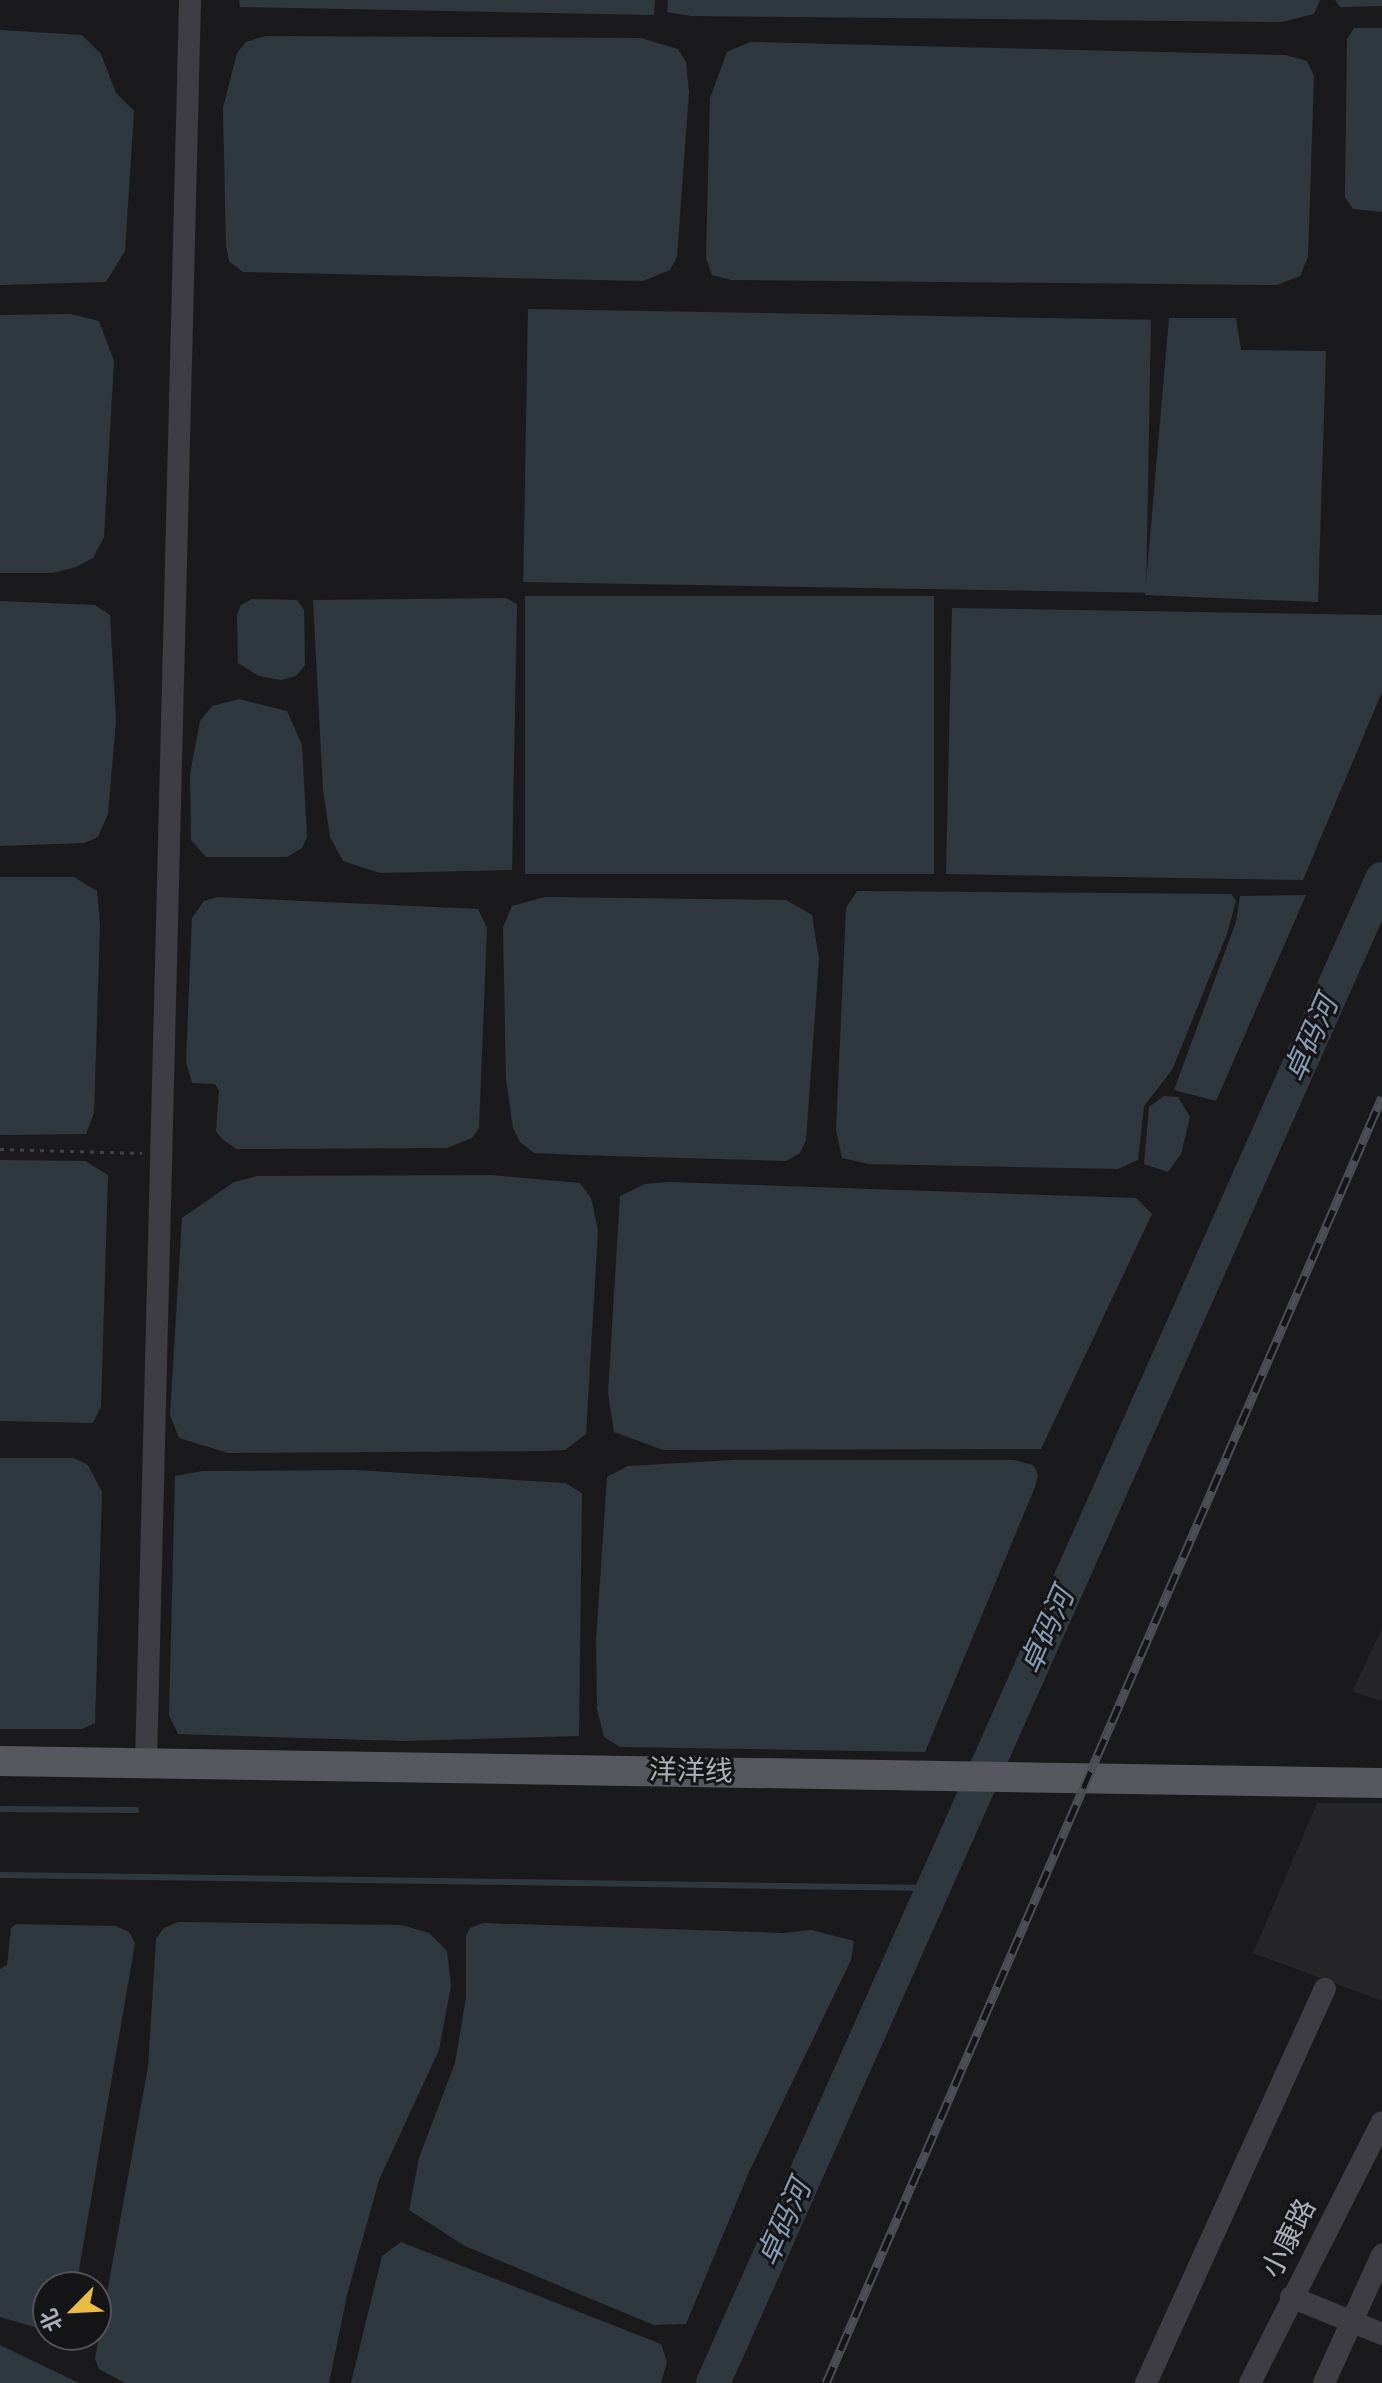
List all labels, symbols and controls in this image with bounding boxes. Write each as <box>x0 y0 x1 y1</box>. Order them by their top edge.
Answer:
water label: 卓码河 <box>1276 991 1346 1087</box>
water label: 卓码河 <box>1012 1583 1082 1679</box>
street label: 洋洋线 <box>649 1752 733 1788</box>
water label: 卓码河 <box>749 2175 819 2271</box>
street label: 小康路 <box>1254 2193 1322 2283</box>
north arrow <box>32 2271 112 2351</box>
text: 北 <box>35 2305 68 2336</box>

